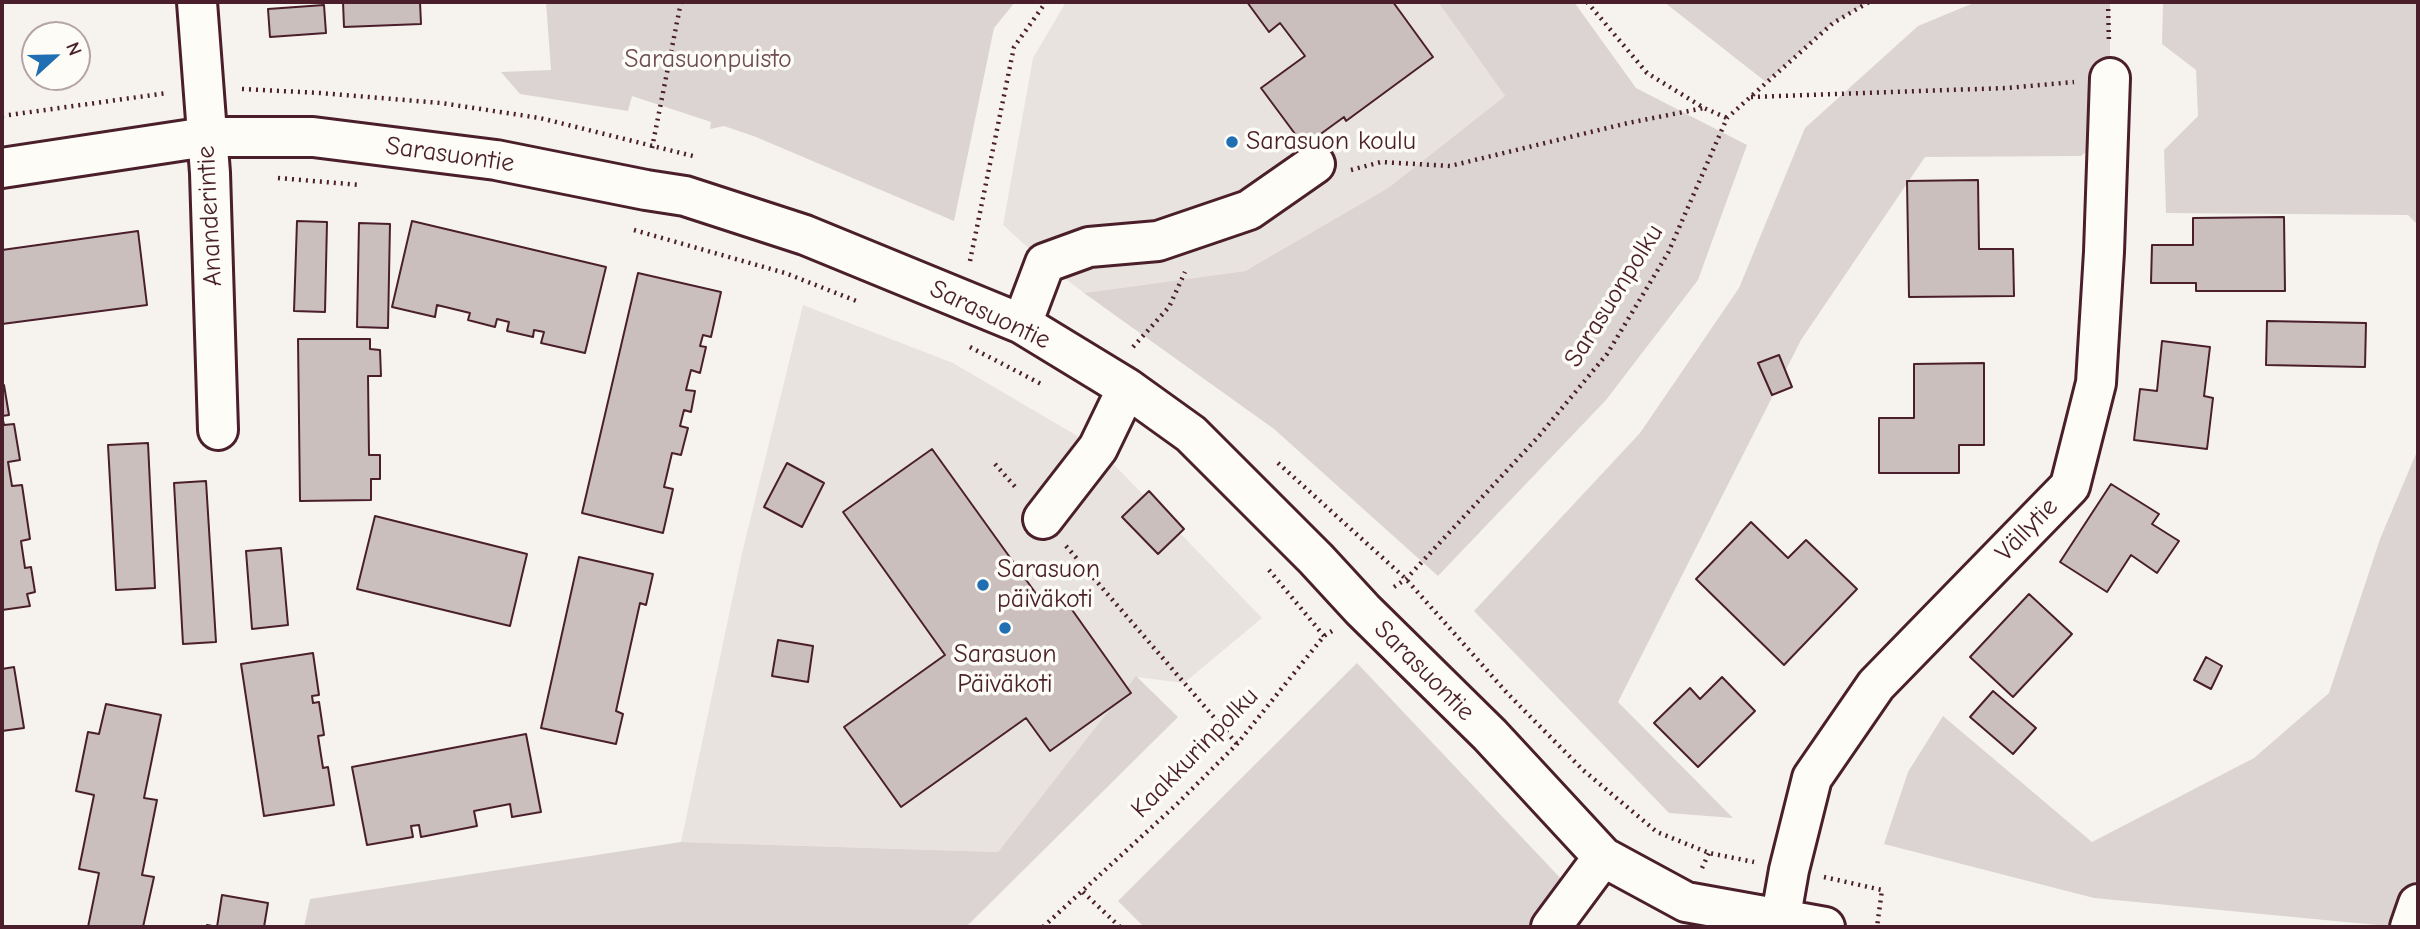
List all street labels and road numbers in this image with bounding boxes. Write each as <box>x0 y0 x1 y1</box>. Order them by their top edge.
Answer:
street label: Sarasuontie <box>384 131 516 179</box>
street label: Ananderintie <box>191 145 229 287</box>
street label: Sarasuonpolku <box>1558 219 1670 373</box>
street label: Sarasuontie <box>925 273 1055 357</box>
street label: Vällytie <box>1989 492 2065 568</box>
street label: Sarasuontie <box>1367 614 1481 728</box>
street label: Kaakkurinpolku <box>1125 681 1265 825</box>

